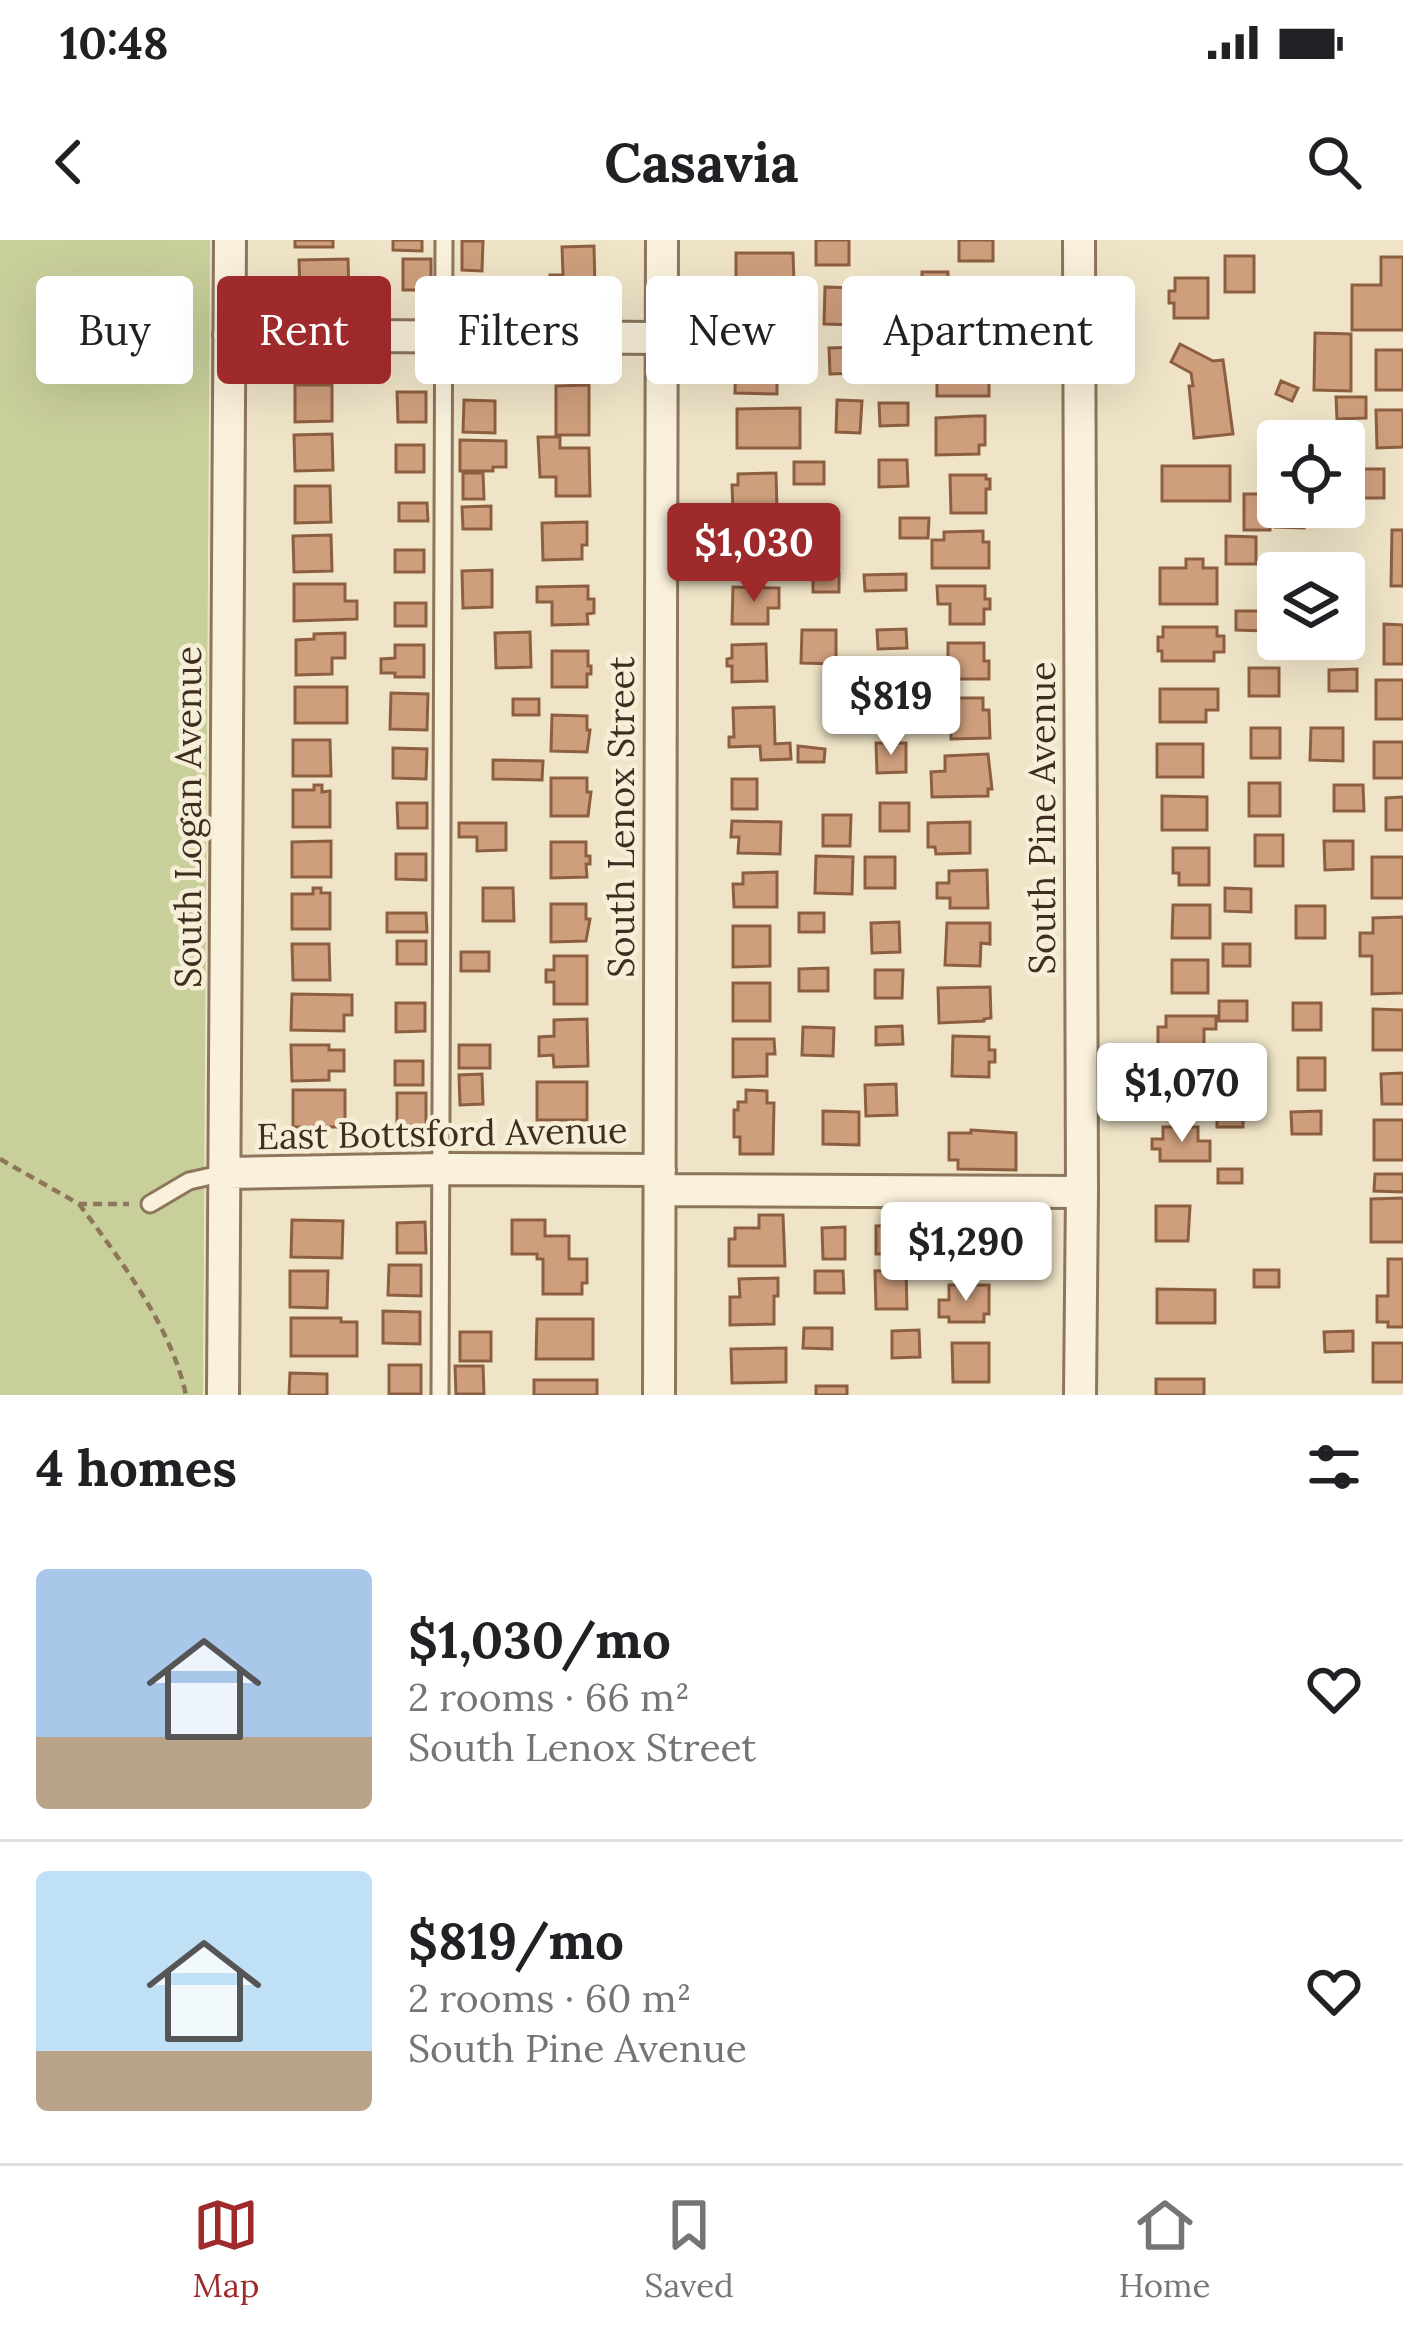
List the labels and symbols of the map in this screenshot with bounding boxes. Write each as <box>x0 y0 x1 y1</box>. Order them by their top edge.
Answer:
pin: $1,030 <box>656 503 852 605</box>
street label: South Logan Avenue <box>165 646 211 988</box>
street label: South Lenox Street <box>598 656 644 978</box>
pin: $819 <box>820 656 962 758</box>
street label: South Pine Avenue <box>1019 662 1065 974</box>
pin: $1,070 <box>1084 1043 1280 1145</box>
street label: East Bottsford Avenue <box>256 1107 628 1159</box>
pin: $1,290 <box>868 1202 1064 1304</box>

